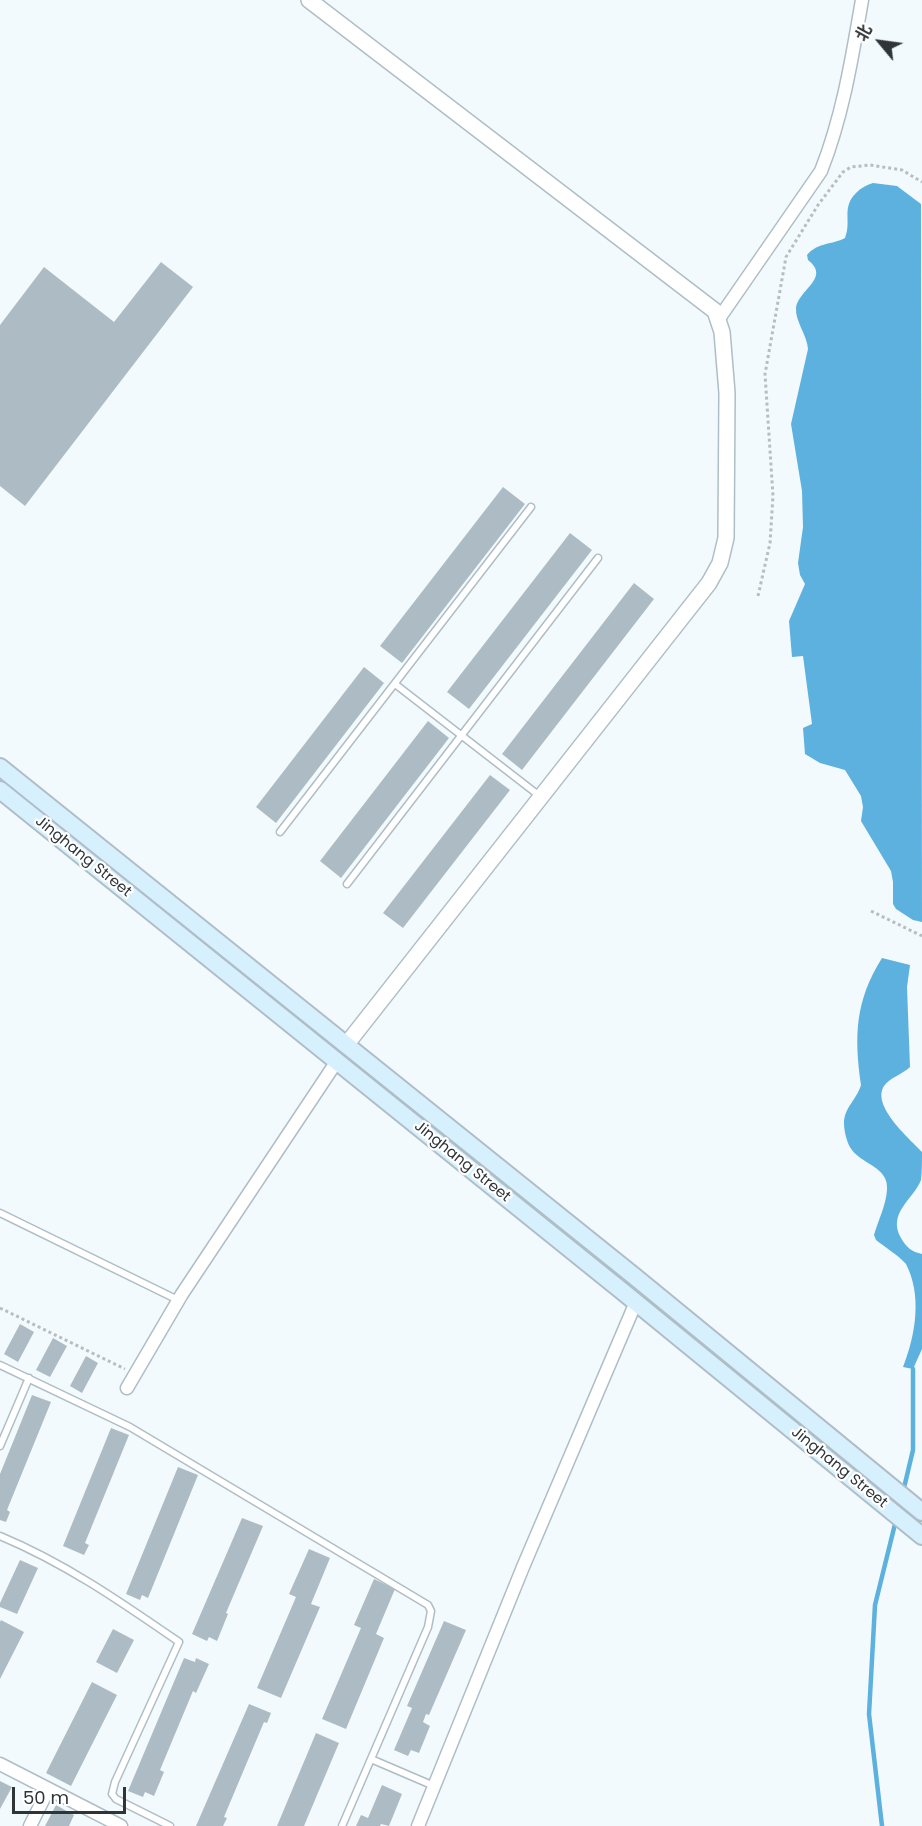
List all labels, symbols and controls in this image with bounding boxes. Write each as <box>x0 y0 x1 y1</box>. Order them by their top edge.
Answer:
north arrow <box>850 12 910 72</box>
text: 北 <box>850 20 878 46</box>
street label: Jinghang Street <box>31 813 135 901</box>
street label: Jinghang Street <box>410 1118 514 1206</box>
street label: Jinghang Street <box>787 1424 891 1512</box>
scale bar <box>15 1775 129 1813</box>
text: 50 m <box>23 1785 69 1810</box>

